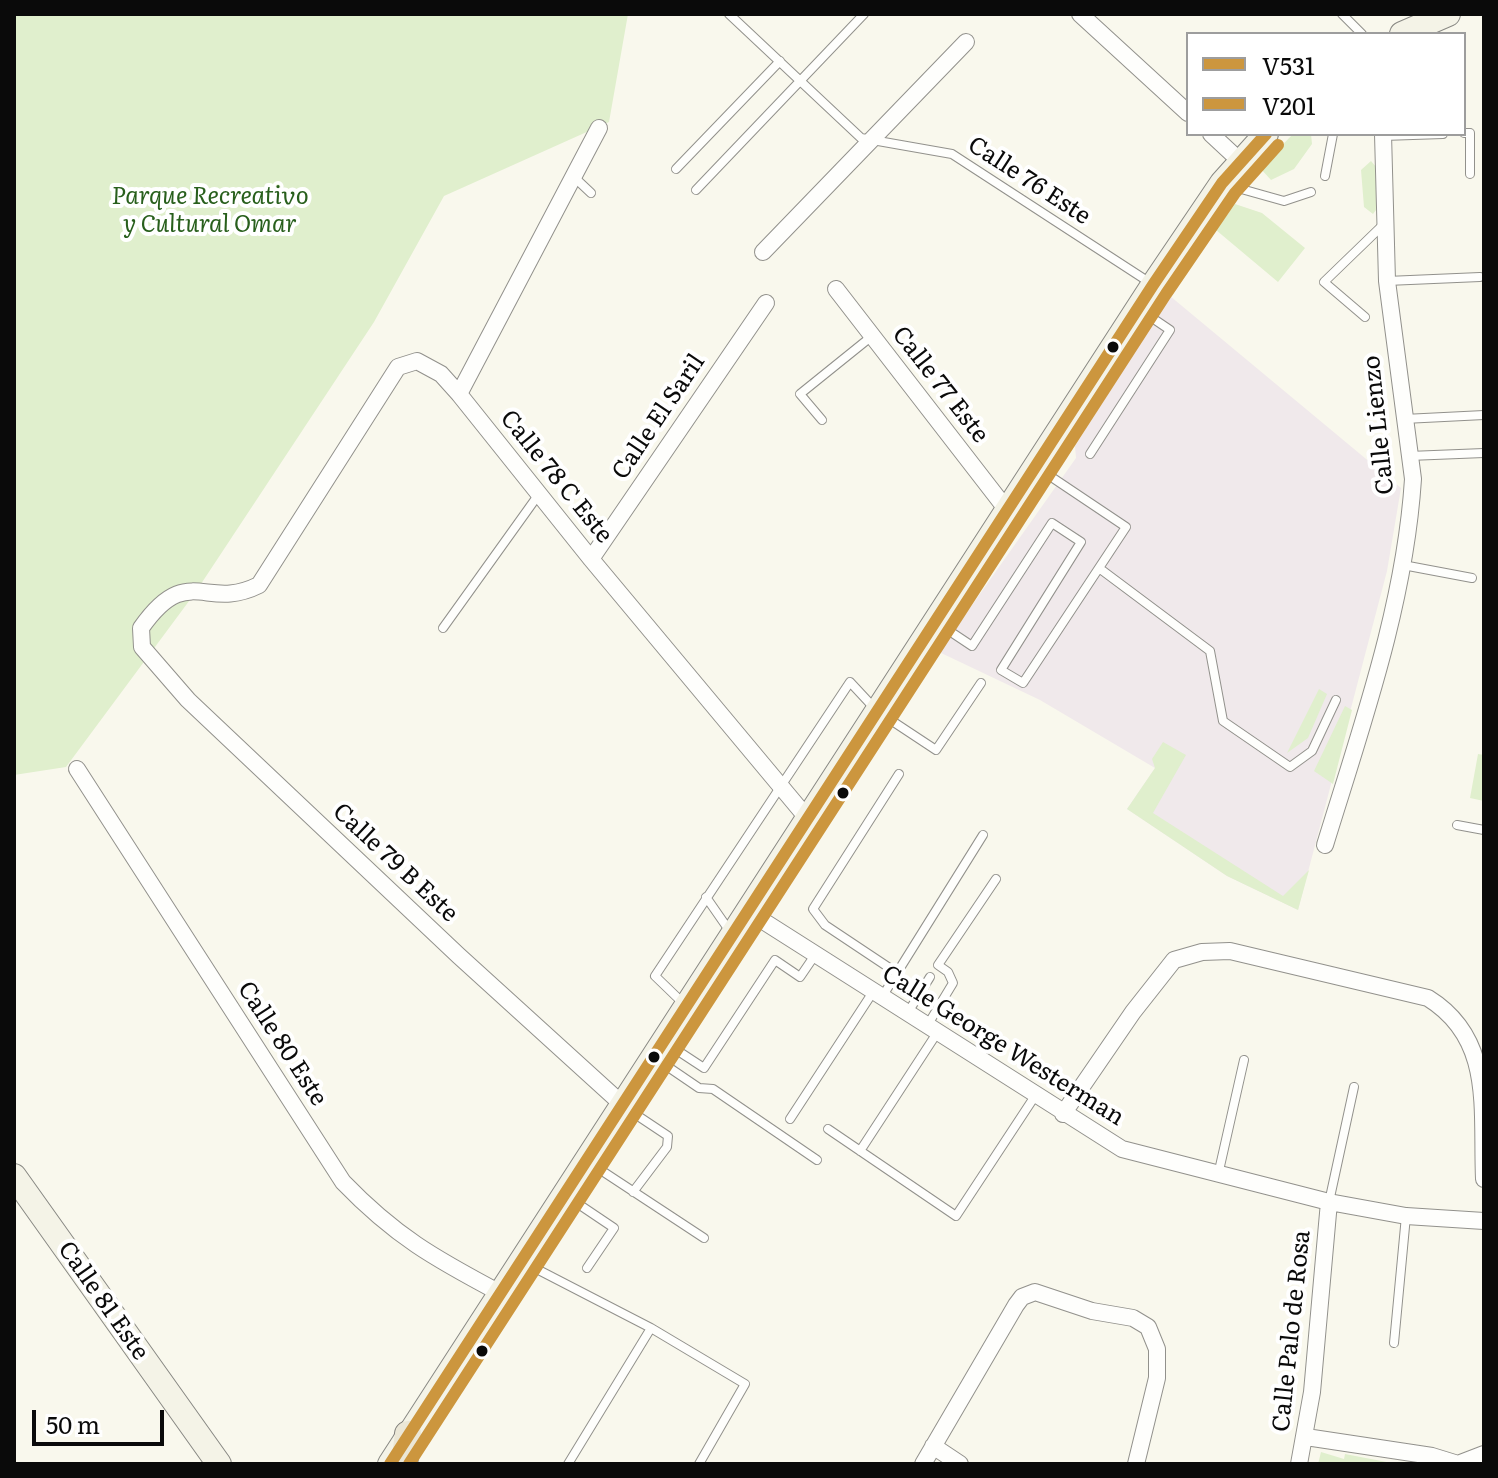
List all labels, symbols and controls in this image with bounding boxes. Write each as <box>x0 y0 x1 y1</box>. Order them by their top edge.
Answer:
legend <box>1186 32 1466 136</box>
text: V531 <box>1262 47 1315 82</box>
text: V201 <box>1262 87 1316 122</box>
street label: Calle 76 Este <box>962 131 1096 231</box>
park label: Parque Recreativo y Cultural Omar <box>111 183 309 239</box>
street label: Calle 77 Este <box>886 321 994 449</box>
unlabelled marker <box>1105 339 1121 355</box>
street label: Calle El Saril <box>607 349 711 485</box>
street label: Calle Lienzo <box>1357 354 1401 496</box>
street label: Calle 78 C Este <box>494 405 618 549</box>
unlabelled marker <box>835 785 851 801</box>
street label: Calle 79 B Este <box>326 798 464 928</box>
street label: Calle George Westerman <box>877 960 1129 1132</box>
street label: Calle 80 Este <box>231 976 333 1112</box>
unlabelled marker <box>646 1049 662 1065</box>
street label: Calle Palo de Rosa <box>1267 1229 1317 1433</box>
street label: Calle 81 Este <box>52 1236 154 1366</box>
unlabelled marker <box>474 1343 490 1359</box>
scale bar <box>36 1394 168 1444</box>
text: 50 m <box>46 1406 100 1441</box>

